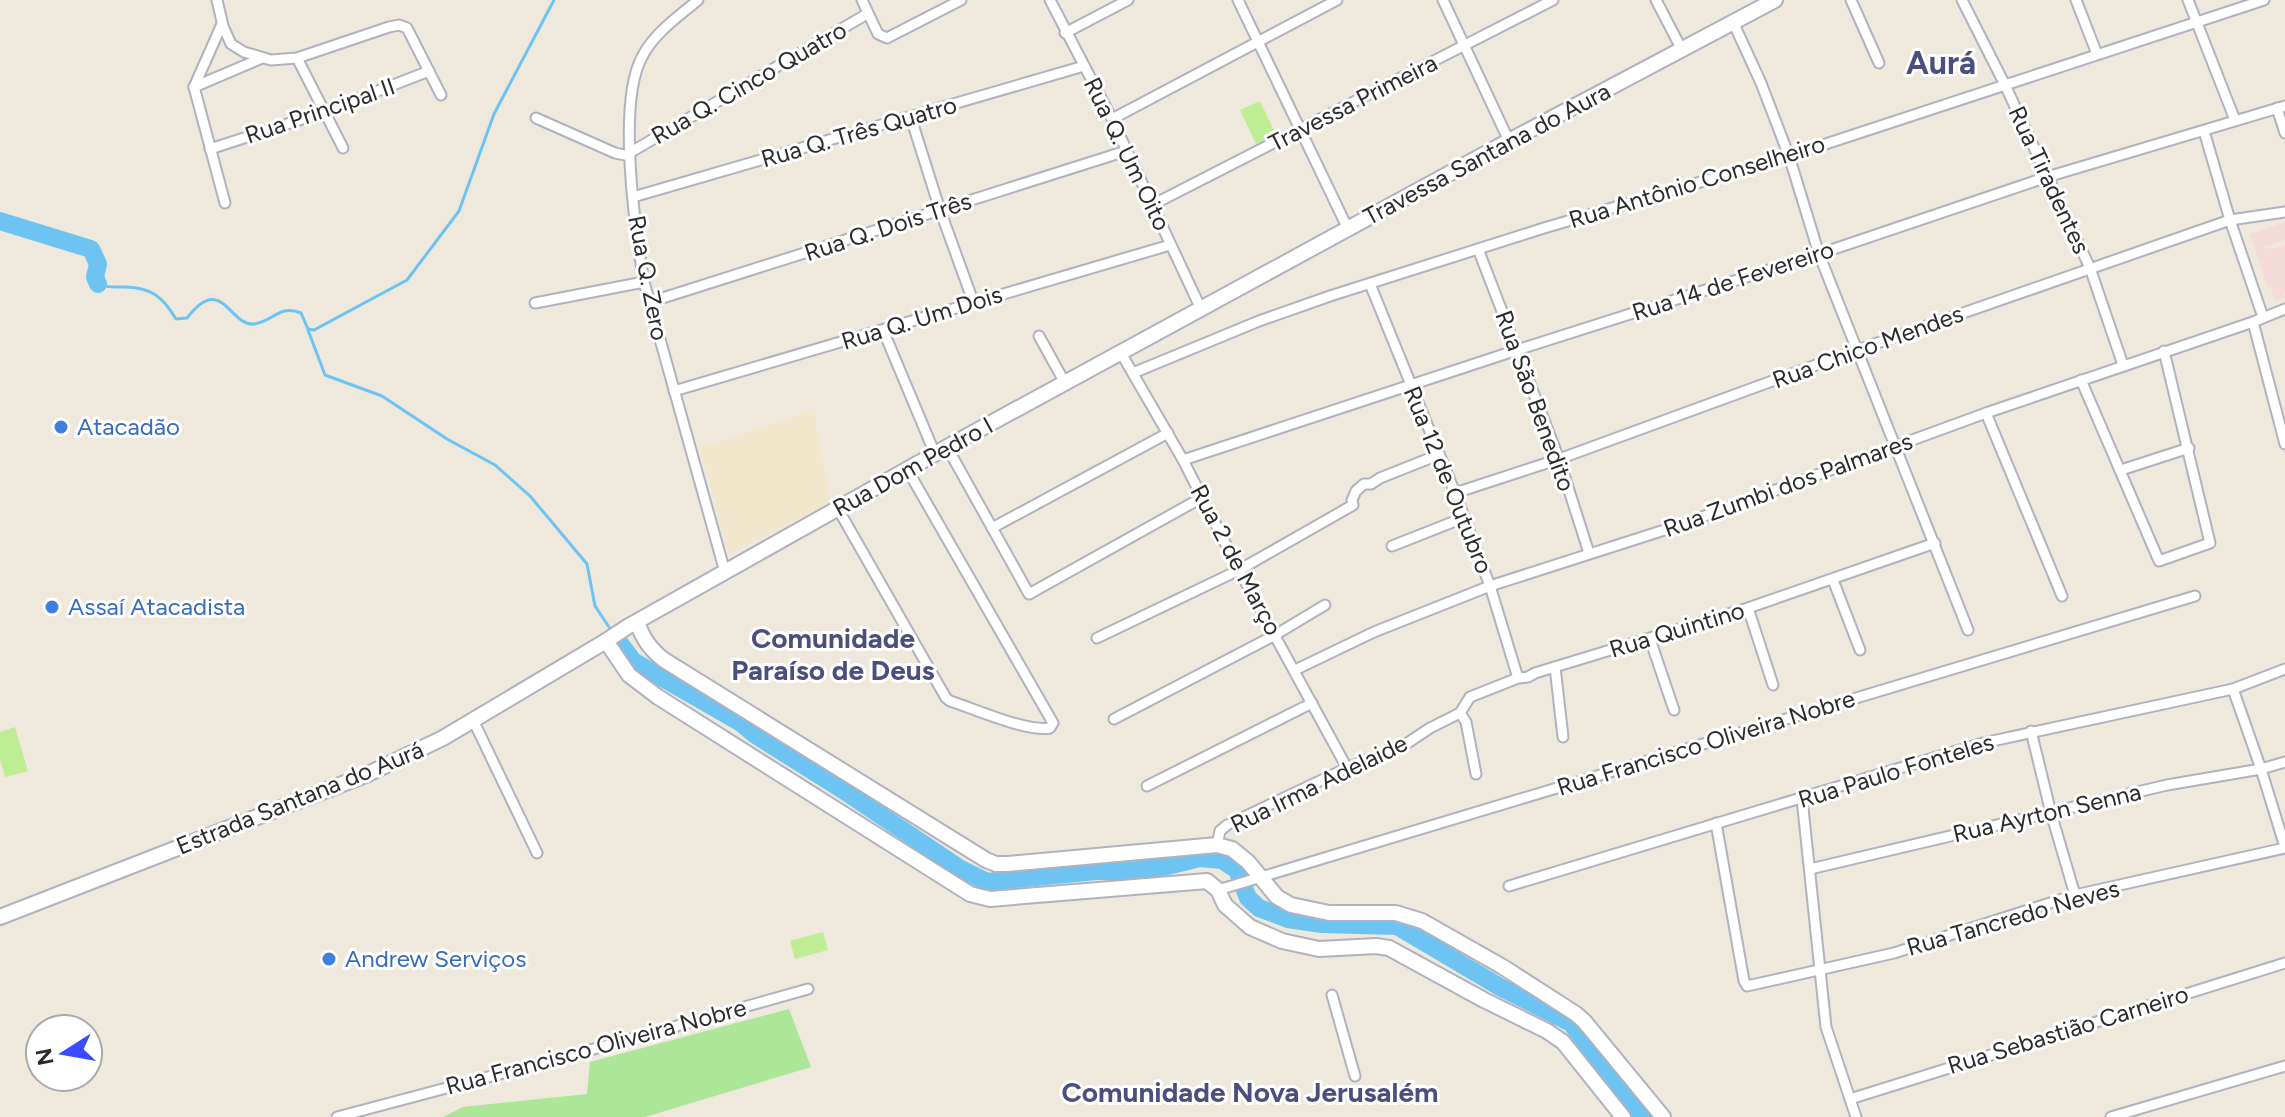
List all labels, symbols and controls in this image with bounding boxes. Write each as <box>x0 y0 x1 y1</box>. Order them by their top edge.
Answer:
street label: Rua Q. Cinco Quatro <box>646 15 852 150</box>
district label: Aurá <box>1906 44 1976 82</box>
street label: Travessa Primeira <box>1264 48 1442 157</box>
street label: Rua Principal II <box>241 71 399 150</box>
street label: Rua Q. Um Oito <box>1078 73 1177 235</box>
street label: Travessa Santana do Aura <box>1358 76 1615 231</box>
street label: Rua Q. Três Quatro <box>758 90 960 173</box>
street label: Rua Tiradentes <box>2003 101 2096 258</box>
street label: Rua Antônio Conselheiro <box>1565 129 1828 234</box>
street label: Rua Q. Dois Três <box>801 186 975 267</box>
street label: Rua Q. Zero <box>622 213 675 343</box>
street label: Rua 14 de Fevereiro <box>1628 234 1837 327</box>
street label: Rua Q. Um Dois <box>838 279 1006 356</box>
street label: Rua Chico Mendes <box>1769 299 1967 395</box>
street label: Rua São Benedito <box>1489 306 1582 495</box>
street label: Rua 12 de Outubro <box>1398 382 1499 578</box>
street label: Rua Dom Pedro I <box>828 411 998 523</box>
place label: Atacadão <box>77 412 180 441</box>
marker: Atacadão <box>52 418 70 436</box>
street label: Rua Zumbi dos Palmares <box>1659 426 1916 543</box>
street label: Rua 2 de Março <box>1185 479 1288 640</box>
place label: Assaí Atacadista <box>68 592 245 621</box>
street label: Rua Quintino <box>1606 595 1748 664</box>
marker: Assaí Atacadista <box>43 598 61 616</box>
district label: Comunidade Paraíso de Deus <box>731 621 935 687</box>
street label: Rua Francisco Oliveira Nobre <box>1553 683 1858 802</box>
street label: Rua Paulo Fonteles <box>1795 727 1997 814</box>
street label: Rua Irma Adelaide <box>1226 728 1412 839</box>
street label: Estrada Santana do Aurá <box>172 735 428 860</box>
street label: Rua Ayrton Senna <box>1950 777 2144 848</box>
street label: Rua Tancredo Neves <box>1903 873 2123 962</box>
place label: Andrew Serviços <box>345 944 526 973</box>
marker: Andrew Serviços <box>320 950 338 968</box>
street label: Rua Sebastião Carneiro <box>1944 979 2192 1080</box>
street label: Rua Francisco Oliveira Nobre <box>442 992 749 1101</box>
north arrow <box>24 1013 104 1093</box>
text: N <box>30 1046 60 1068</box>
district label: Comunidade Nova Jerusalém <box>1062 1075 1438 1109</box>

